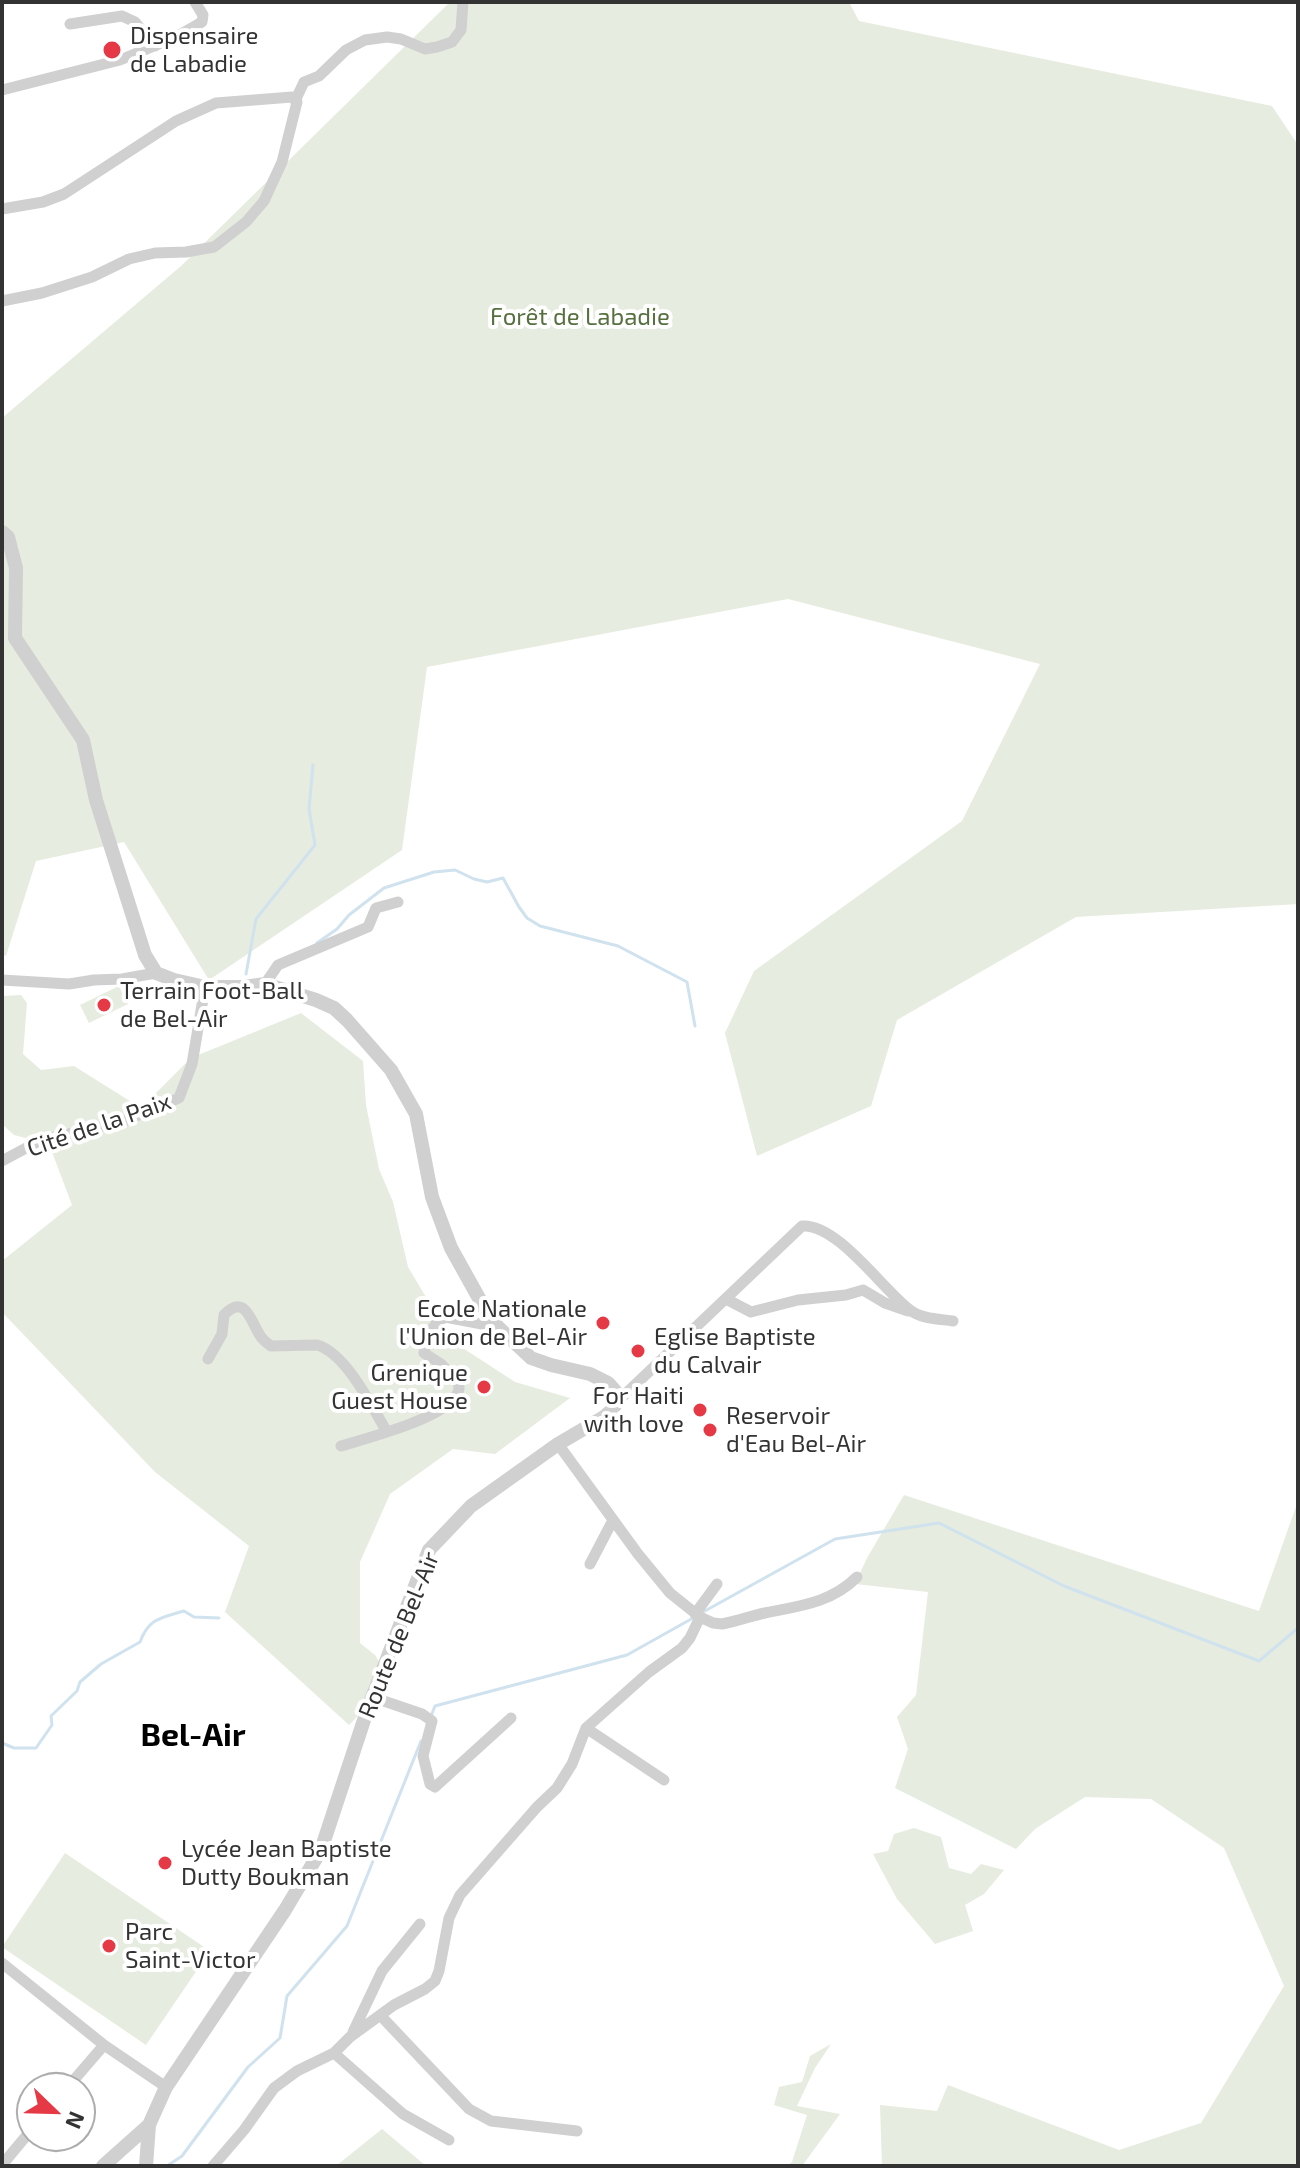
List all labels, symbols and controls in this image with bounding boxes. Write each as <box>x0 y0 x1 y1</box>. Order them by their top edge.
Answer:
place label: Dispensaire de Labadie <box>130 22 258 78</box>
marker: Dispensaire de Labadie <box>101 39 123 61</box>
park label: Forêt de Labadie <box>490 303 670 331</box>
place label: Terrain Foot-Ball de Bel-Air <box>120 977 304 1033</box>
marker: Terrain Foot-Ball de Bel-Air <box>95 996 113 1014</box>
street label: Cité de la Paix <box>23 1087 175 1163</box>
place label: Ecole Nationale l'Union de Bel-Air <box>399 1295 587 1351</box>
marker: Ecole Nationale l'Union de Bel-Air <box>594 1314 612 1332</box>
place label: Eglise Baptiste du Calvair <box>654 1323 816 1379</box>
marker: Eglise Baptiste du Calvair <box>629 1342 647 1360</box>
place label: Grenique Guest House <box>331 1359 468 1415</box>
marker: Grenique Guest House <box>475 1378 493 1396</box>
place label: For Haiti with love <box>584 1382 684 1438</box>
marker: For Haiti with love <box>691 1401 709 1419</box>
place label: Reservoir d'Eau Bel-Air <box>726 1402 866 1458</box>
marker: Reservoir d'Eau Bel-Air <box>701 1421 719 1439</box>
street label: Route de Bel-Air <box>352 1547 446 1723</box>
district label: Bel-Air <box>140 1716 246 1754</box>
place label: Lycée Jean Baptiste Dutty Boukman <box>181 1835 392 1891</box>
marker: Lycée Jean Baptiste Dutty Boukman <box>156 1854 174 1872</box>
place label: Parc Saint-Victor <box>125 1918 256 1974</box>
marker: Parc Saint-Victor <box>100 1937 118 1955</box>
north arrow <box>16 2072 96 2152</box>
text: N <box>61 2108 91 2133</box>

